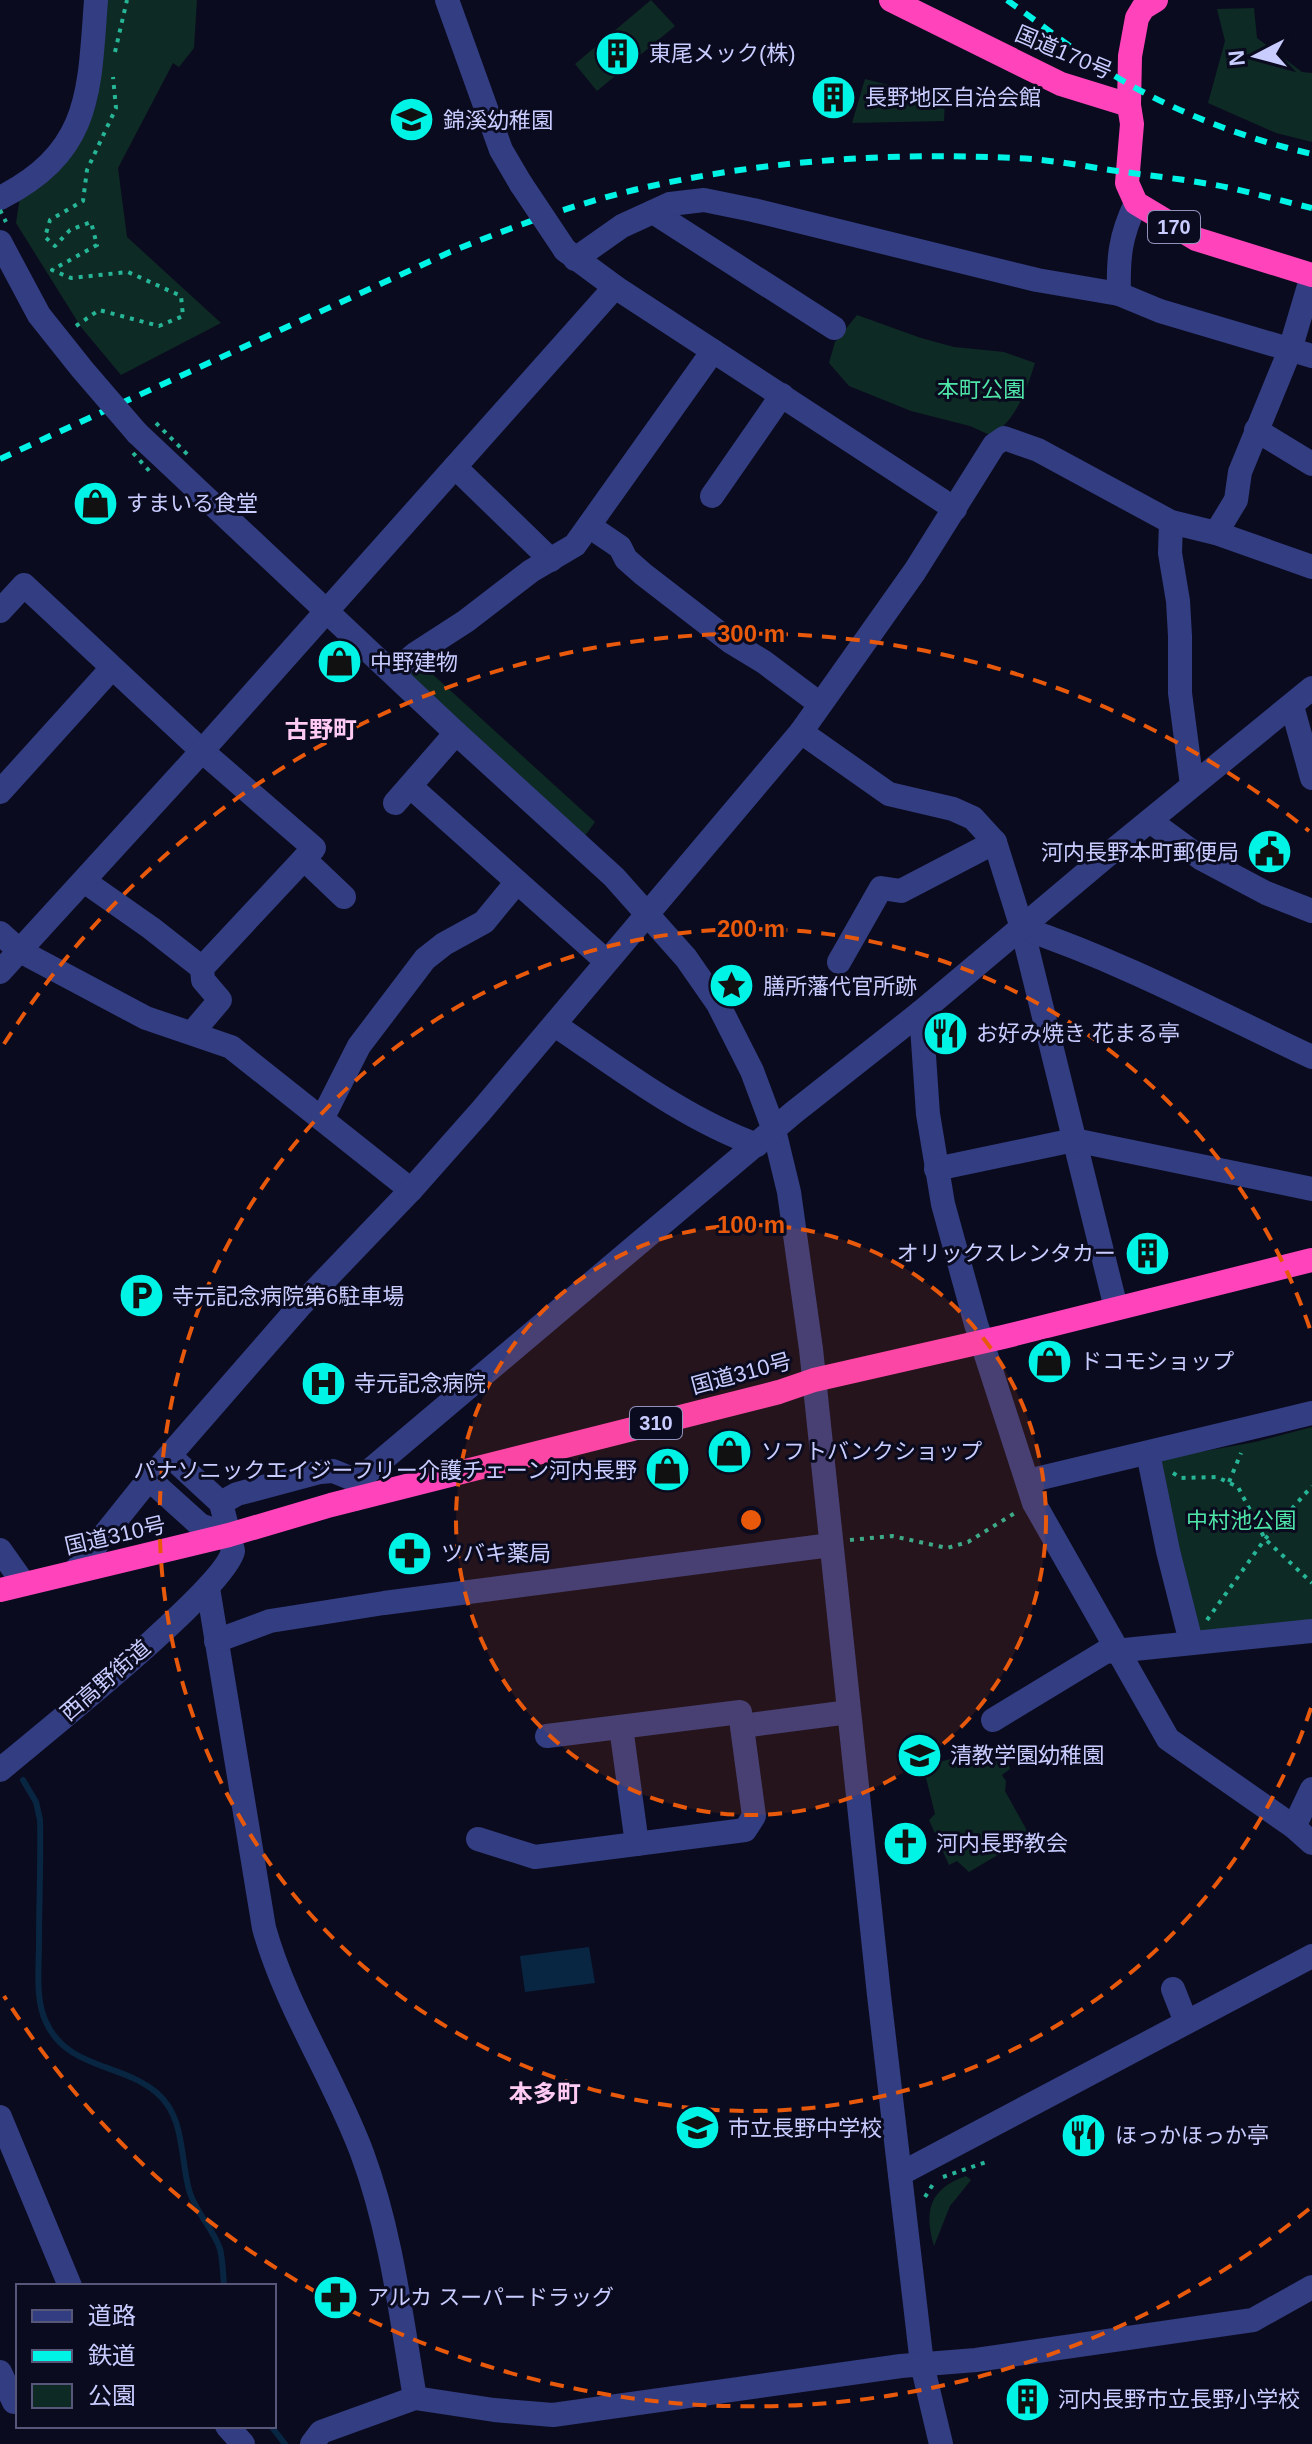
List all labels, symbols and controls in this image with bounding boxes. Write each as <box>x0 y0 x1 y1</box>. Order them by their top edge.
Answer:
north arrow <box>1216 16 1296 96</box>
street label: 国道170号 <box>1012 21 1116 84</box>
building icon: 東尾メック(株) <box>594 29 642 77</box>
place label: 東尾メック(株) <box>649 41 796 66</box>
text: N <box>1223 49 1250 67</box>
building icon: 長野地区自治会館 <box>810 73 858 121</box>
place label: 長野地区自治会館 <box>865 85 1041 110</box>
school or university icon: 錦溪幼稚園 <box>388 96 436 144</box>
place label: 錦溪幼稚園 <box>443 108 553 133</box>
road number: 170 <box>1148 211 1200 243</box>
park label: 本町公園 <box>937 377 1025 402</box>
shop icon: すまいる食堂 <box>71 479 119 527</box>
place label: すまいる食堂 <box>126 491 258 516</box>
text: 300 m <box>717 620 785 647</box>
shop icon: 中野建物 <box>315 638 363 686</box>
place label: 中野建物 <box>370 650 458 675</box>
district label: 古野町 <box>285 716 357 743</box>
public building icon: 河内長野本町郵便局 <box>1246 828 1294 876</box>
place label: 河内長野本町郵便局 <box>1041 840 1239 865</box>
text: 200 m <box>717 915 785 942</box>
place icon: 膳所藩代官所跡 <box>708 962 756 1010</box>
place label: 膳所藩代官所跡 <box>763 974 917 999</box>
restaurant icon: お好み焼き 花まる亭 <box>921 1009 969 1057</box>
place label: お好み焼き 花まる亭 <box>976 1021 1180 1046</box>
text: 100 m <box>717 1211 785 1238</box>
building icon: オリックスレンタカー <box>1123 1229 1171 1277</box>
place label: オリックスレンタカー <box>897 1241 1116 1266</box>
parking icon: 寺元記念病院第6駐車場 <box>117 1272 165 1320</box>
place label: 寺元記念病院第6駐車場 <box>172 1284 404 1309</box>
shop icon: ドコモショップ <box>1025 1337 1073 1385</box>
street label: 国道310号 <box>688 1348 794 1399</box>
place label: ドコモショップ <box>1080 1349 1234 1374</box>
hospital icon: 寺元記念病院 <box>299 1359 347 1407</box>
place label: 寺元記念病院 <box>354 1371 486 1396</box>
road number: 310 <box>630 1407 682 1439</box>
shop icon: ソフトバンクショップ <box>706 1427 754 1475</box>
place label: ソフトバンクショップ <box>761 1439 982 1464</box>
shop icon: パナソニックエイジーフリー介護チェーン河内長野 <box>644 1446 692 1494</box>
place label: パナソニックエイジーフリー介護チェーン河内長野 <box>133 1458 637 1483</box>
centre of rings <box>737 1506 765 1534</box>
park label: 中村池公園 <box>1186 1508 1296 1533</box>
street label: 国道310号 <box>62 1512 168 1559</box>
pharmacy icon: ツバキ薬局 <box>386 1529 434 1577</box>
place label: ツバキ薬局 <box>441 1541 551 1566</box>
street label: 西高野街道 <box>56 1635 155 1726</box>
school or university icon: 清教学園幼稚園 <box>895 1731 943 1779</box>
place label: 清教学園幼稚園 <box>950 1743 1104 1768</box>
church icon: 河内長野教会 <box>881 1819 929 1867</box>
place label: 河内長野教会 <box>936 1831 1068 1856</box>
district label: 本多町 <box>509 2080 581 2107</box>
school or university icon: 市立長野中学校 <box>673 2104 721 2152</box>
restaurant icon: ほっかほっか亭 <box>1060 2111 1108 2159</box>
place label: 市立長野中学校 <box>728 2116 882 2141</box>
place label: ほっかほっか亭 <box>1115 2123 1269 2148</box>
pharmacy icon: アルカ スーパードラッグ <box>312 2273 360 2321</box>
legend <box>16 2284 276 2428</box>
place label: アルカ スーパードラッグ <box>367 2285 614 2310</box>
text: 道路 <box>88 2302 136 2329</box>
text: 鉄道 <box>88 2342 136 2369</box>
building icon: 河内長野市立長野小学校 <box>1003 2375 1051 2423</box>
text: 公園 <box>88 2382 136 2409</box>
place label: 河内長野市立長野小学校 <box>1058 2387 1300 2412</box>

